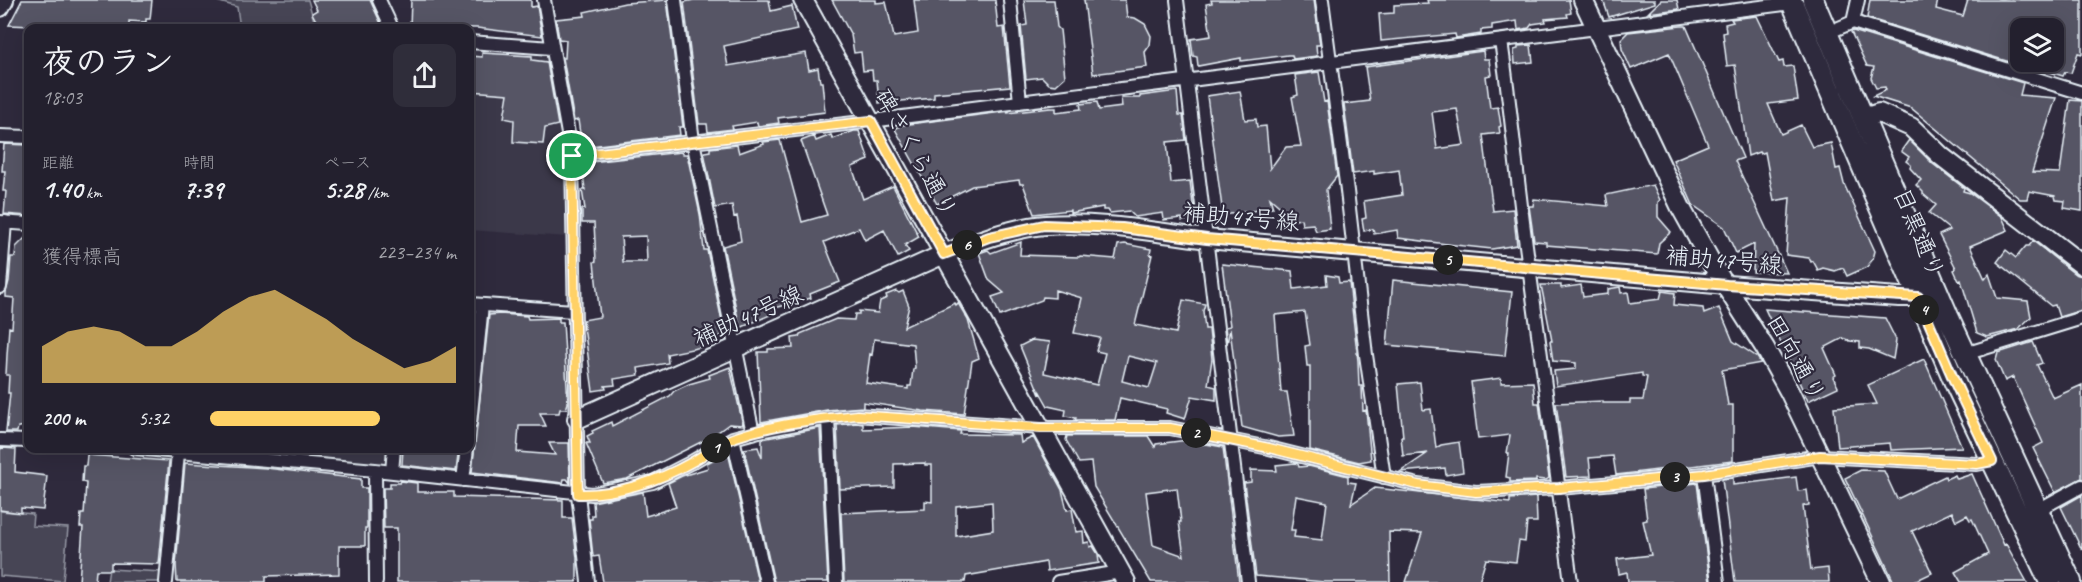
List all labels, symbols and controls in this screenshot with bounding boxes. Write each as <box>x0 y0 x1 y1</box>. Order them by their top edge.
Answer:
map controls <box>2010 18 2064 72</box>
button: layers <box>2010 18 2064 72</box>
text: 夜のラン <box>42 41 174 83</box>
button: share <box>393 44 456 107</box>
street label: 碑さくら通り <box>868 83 964 223</box>
text: 18:03 <box>42 85 82 110</box>
pin <box>546 130 597 181</box>
icon: arrive <box>555 139 588 172</box>
text: 距離 <box>42 153 74 173</box>
text: 時間 <box>183 153 215 173</box>
text: ペース <box>324 153 371 173</box>
text: 1.40 <box>42 173 82 206</box>
text: 7:39 <box>183 173 223 206</box>
text: 5:28 <box>324 173 364 206</box>
text: km <box>82 183 102 203</box>
text: /km <box>364 183 389 203</box>
street label: 目黒通り <box>1886 183 1952 283</box>
street label: 補助47号線 <box>1181 197 1301 237</box>
pin: 6 <box>952 230 982 260</box>
text: 6 <box>963 235 971 255</box>
text: 223–234 m <box>377 240 456 265</box>
street label: 補助47号線 <box>1664 240 1784 280</box>
text: 獲得標高 <box>42 244 122 269</box>
pin: 5 <box>1433 245 1463 275</box>
text: 5 <box>1445 250 1451 270</box>
street label: 補助47号線 <box>688 278 808 354</box>
pin: 4 <box>1909 295 1939 325</box>
text: 4 <box>1920 300 1928 320</box>
street label: 田向通り <box>1760 309 1832 407</box>
text: 200 m <box>42 406 85 431</box>
text: 5:32 <box>138 406 169 431</box>
pin: 2 <box>1181 418 1211 448</box>
text: 2 <box>1192 423 1200 443</box>
pin: 1 <box>701 433 731 463</box>
text: 1 <box>712 438 720 458</box>
pin: 3 <box>1660 462 1690 492</box>
text: 3 <box>1671 467 1679 487</box>

